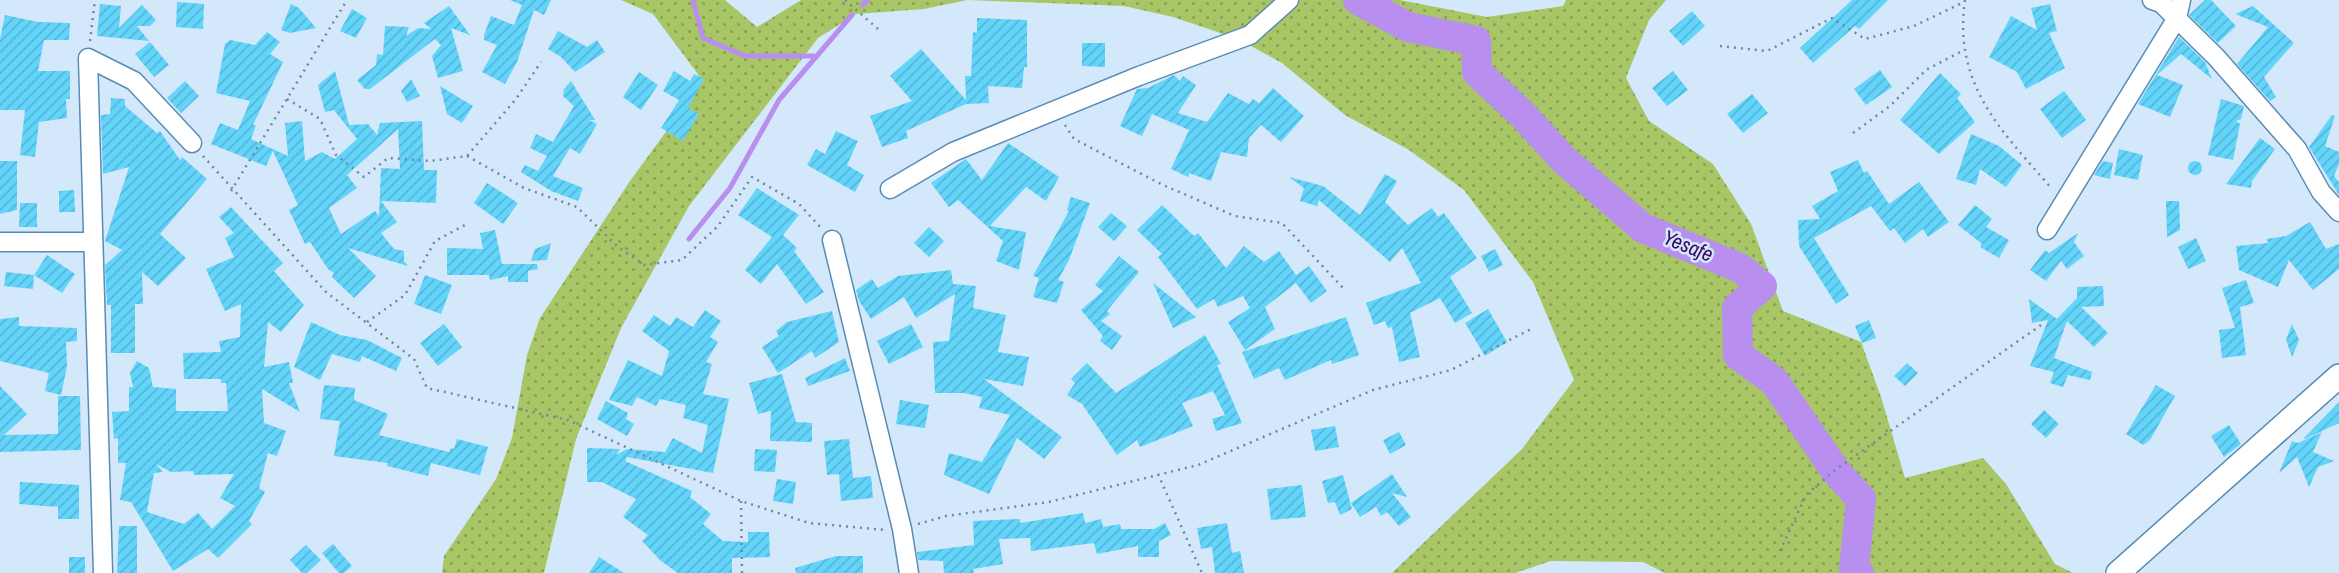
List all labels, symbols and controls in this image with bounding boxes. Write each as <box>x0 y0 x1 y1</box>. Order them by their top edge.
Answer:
water label: Yesafe <box>1659 222 1718 269</box>

